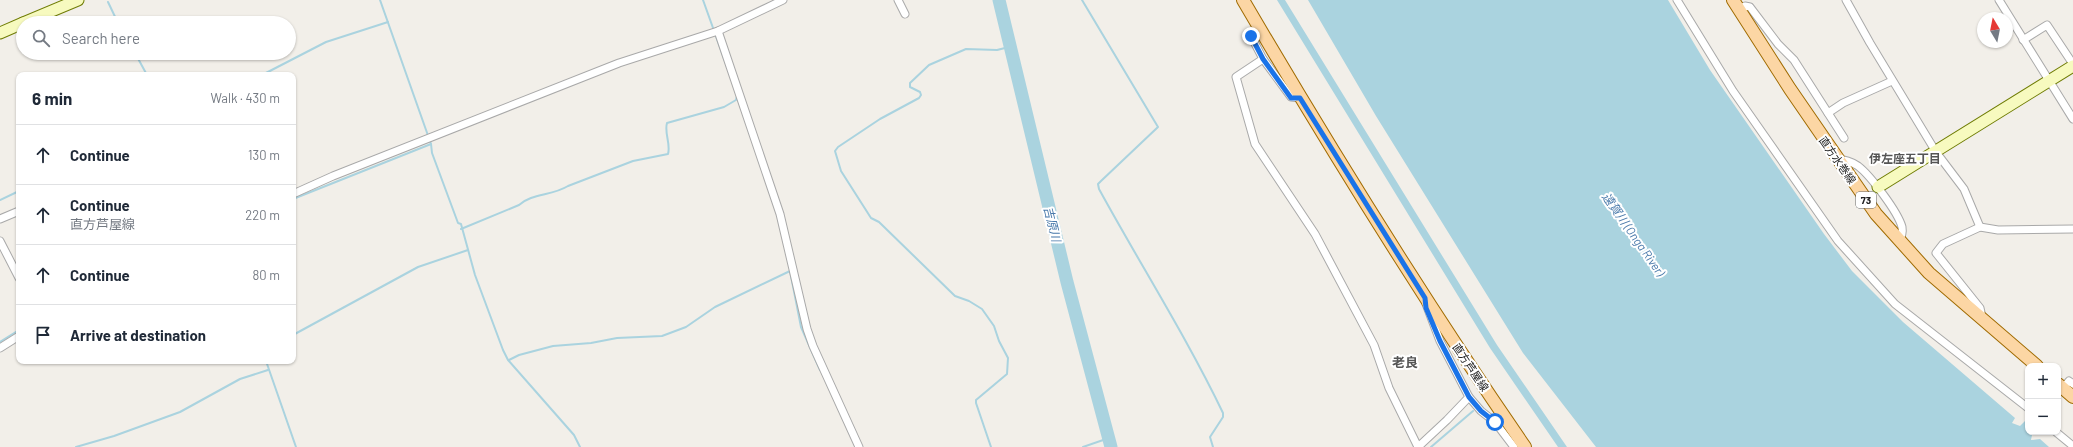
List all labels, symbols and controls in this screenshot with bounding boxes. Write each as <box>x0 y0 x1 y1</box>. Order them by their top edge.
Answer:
north arrow <box>1977 12 2013 48</box>
search box <box>16 16 296 60</box>
icon: search <box>30 27 52 49</box>
route end <box>1242 27 1260 45</box>
text: Search here <box>62 29 140 47</box>
text: 6 min <box>32 88 72 108</box>
text: Walk · 430 m <box>211 90 280 106</box>
street label: 直方水巻線 <box>1817 134 1859 186</box>
icon: ahead <box>32 144 54 166</box>
text: Continue <box>70 146 130 164</box>
text: 130 m <box>248 147 280 163</box>
district label: 伊左座五丁目 <box>1869 151 1941 165</box>
water label: 遠賀川 (Onga River) <box>1600 190 1669 279</box>
road number: 73 <box>1856 192 1876 208</box>
text: Continue <box>70 196 130 214</box>
icon: ahead <box>32 204 54 226</box>
water label: 吉原川 <box>1042 205 1065 245</box>
text: 220 m <box>245 207 280 223</box>
text: 直方芦屋線 <box>70 216 135 232</box>
icon: ahead <box>32 264 54 286</box>
text: Continue <box>70 266 130 284</box>
text: 80 m <box>253 267 280 283</box>
icon: arrive <box>32 324 54 346</box>
text: Arrive at destination <box>70 326 206 344</box>
street label: 直方芦屋線 <box>1450 341 1492 393</box>
district label: 老良 <box>1392 354 1418 370</box>
map controls <box>2025 363 2061 435</box>
button: + <box>2025 363 2061 399</box>
button: − <box>2025 399 2061 435</box>
route start <box>1486 413 1504 431</box>

